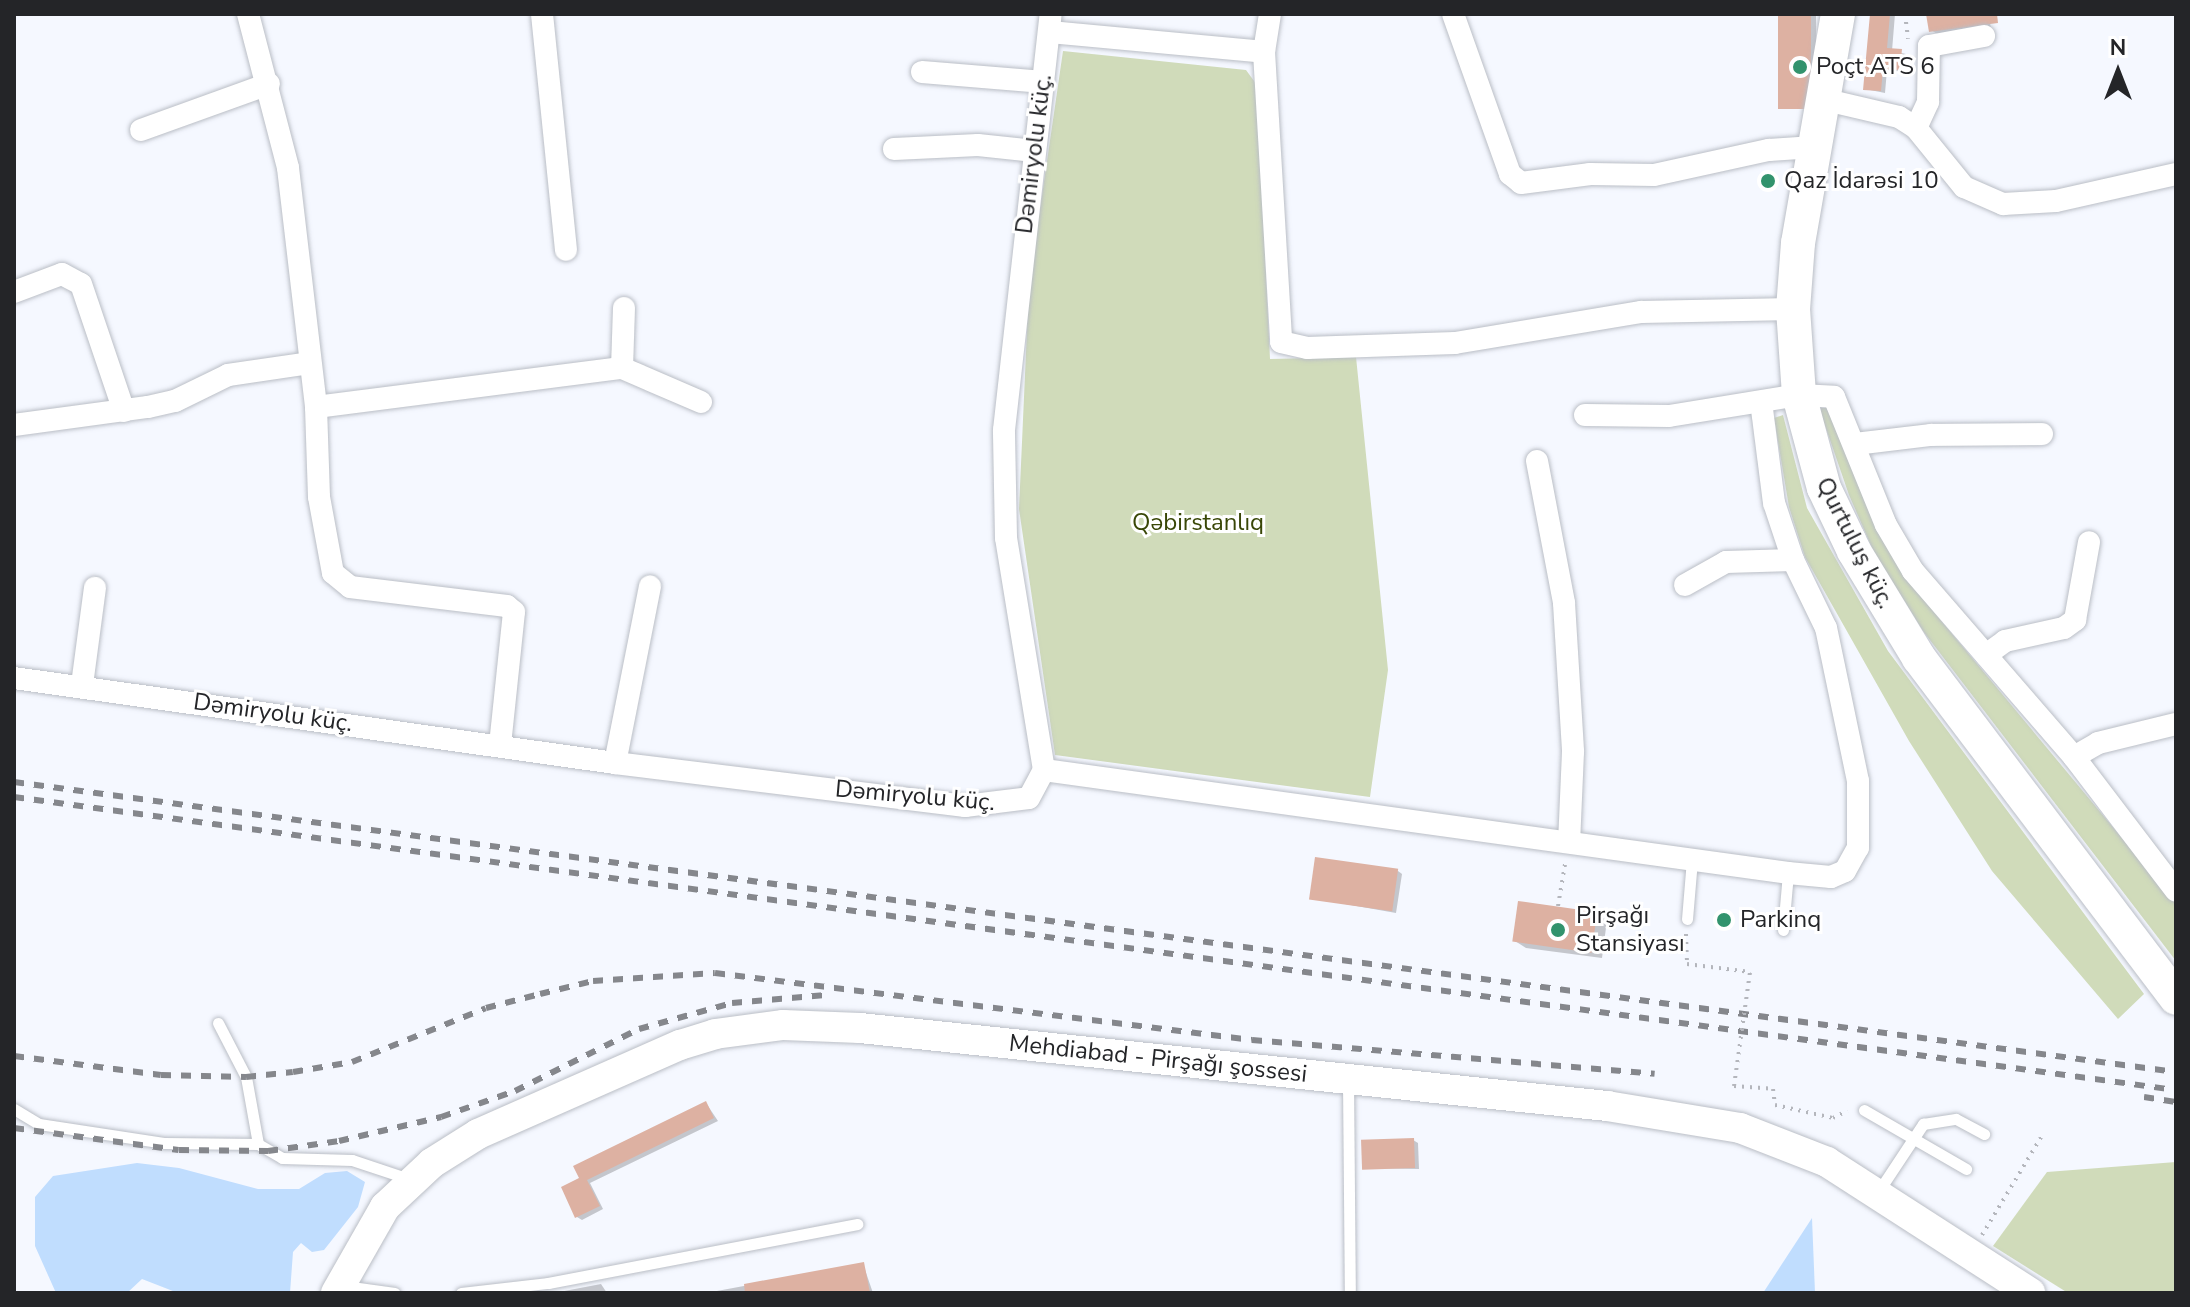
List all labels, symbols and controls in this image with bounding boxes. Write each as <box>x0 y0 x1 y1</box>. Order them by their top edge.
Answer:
north arrow <box>2078 32 2158 112</box>
text: N <box>2110 33 2126 63</box>
place label: Poçt ATS 6 <box>1816 53 1935 81</box>
marker: Poçt ATS 6 <box>1791 58 1809 76</box>
street label: Dəmiryolu küç. <box>1010 73 1058 235</box>
place label: Qaz İdarəsi 10 <box>1784 167 1939 195</box>
marker: Qaz İdarəsi 10 <box>1759 172 1777 190</box>
street label: Qurtuluş küç. <box>1810 473 1900 613</box>
park label: Qəbirstanlıq <box>1132 509 1264 537</box>
street label: Dəmiryolu küç. <box>192 688 354 738</box>
street label: Dəmiryolu küç. <box>834 775 996 817</box>
place label: Pirşağı Stansiyası <box>1576 902 1685 958</box>
place label: Parkinq <box>1740 906 1821 934</box>
marker: Parkinq <box>1715 911 1733 929</box>
marker: Pirşağı Stansiyası <box>1547 919 1569 941</box>
street label: Mehdiabad - Pirşağı şossesi <box>1008 1029 1308 1089</box>

